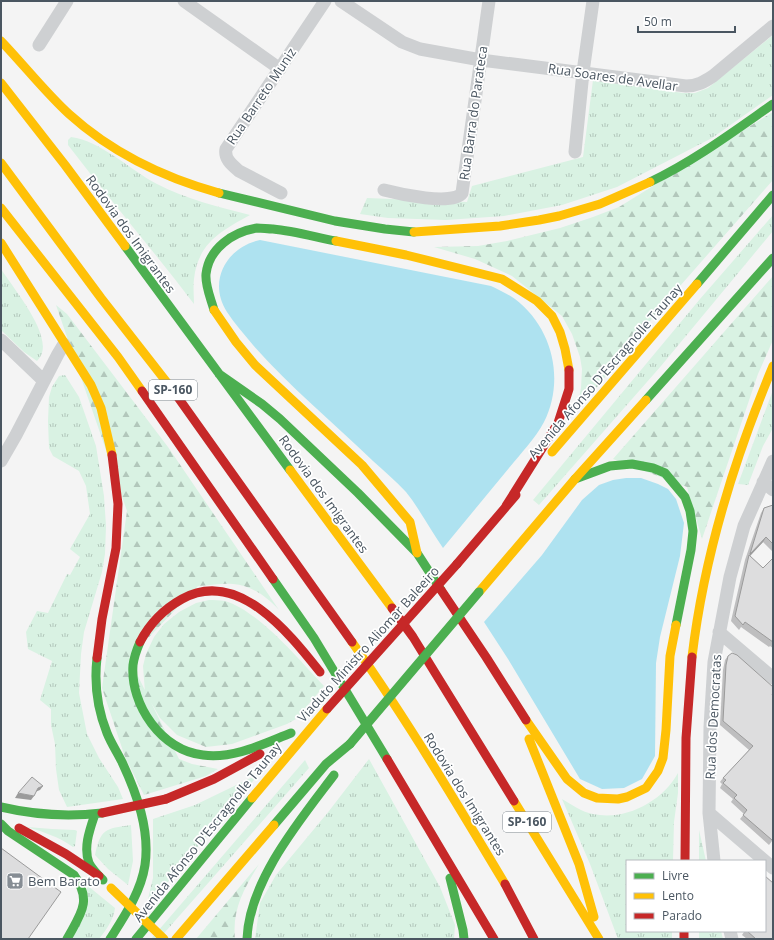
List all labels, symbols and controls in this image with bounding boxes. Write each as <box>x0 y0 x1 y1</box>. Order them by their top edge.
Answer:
scale bar <box>638 8 735 34</box>
text: 50 m <box>644 13 672 30</box>
street label: Rua Barreto Muniz <box>222 44 300 148</box>
street label: Rua Barra do Parateca <box>455 45 491 181</box>
street label: Rua Soares de Avellar <box>547 59 680 95</box>
street label: Rodovia dos Imigrantes <box>82 171 180 297</box>
street label: Avenida Afonso D'Escragnolle Taunay <box>524 279 686 462</box>
road number: SP-160 <box>149 380 197 400</box>
street label: Rodovia dos Imigrantes <box>275 431 373 557</box>
street label: Viaduto Ministro Aliomar Baleeiro <box>293 562 443 726</box>
street label: Rua dos Democratas <box>701 654 725 780</box>
street label: Rodovia dos Imigrantes <box>420 729 510 859</box>
street label: Avenida Afonso D'Escragnolle Taunay <box>129 738 285 926</box>
road number: SP-160 <box>503 812 551 832</box>
legend <box>626 860 766 932</box>
text: Livre <box>662 867 689 884</box>
supermarket icon: Bem Barato <box>5 871 25 891</box>
place label: Bem Barato <box>28 872 100 890</box>
text: Lento <box>662 887 694 904</box>
text: Parado <box>662 907 702 924</box>

